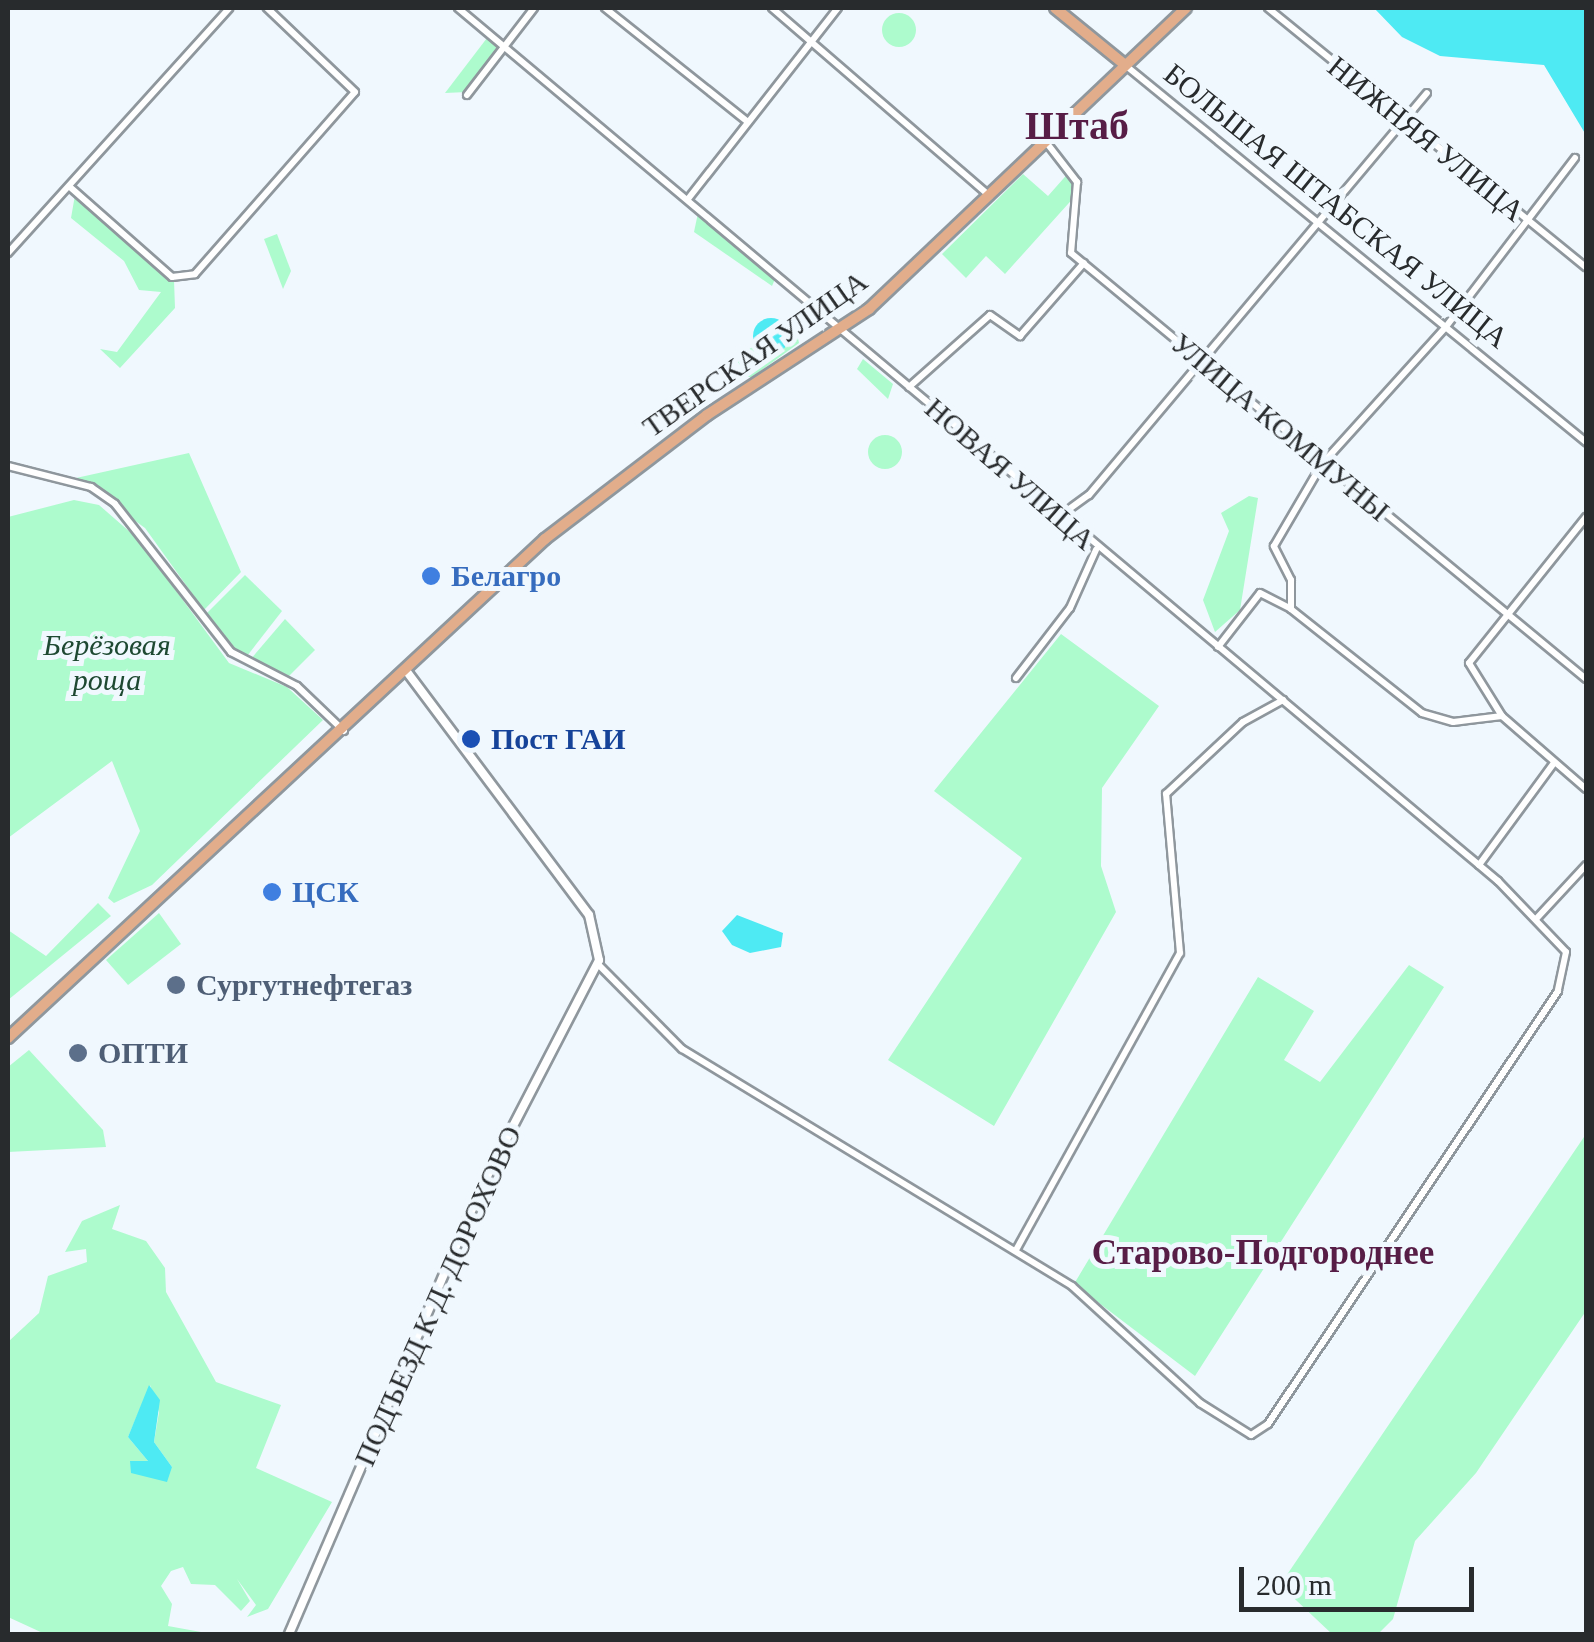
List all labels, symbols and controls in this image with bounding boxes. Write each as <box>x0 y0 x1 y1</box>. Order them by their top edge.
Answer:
street label: НИЖНЯЯ УЛИЦА <box>1320 49 1532 229</box>
street label: БОЛЬШАЯ ШТАБСКАЯ УЛИЦА <box>1157 56 1515 356</box>
district label: Штаб <box>1025 102 1129 150</box>
street label: ТВЕРСКАЯ УЛИЦА <box>636 263 874 445</box>
street label: УЛИЦА КОММУНЫ <box>1163 325 1397 529</box>
street label: НОВАЯ УЛИЦА <box>918 390 1102 558</box>
place label: Белагро <box>451 558 561 594</box>
marker: Белагро <box>420 565 442 587</box>
park label: Берёзовая роща <box>43 627 171 698</box>
place label: Пост ГАИ <box>491 721 626 757</box>
marker: Пост ГАИ <box>460 728 482 750</box>
place label: ЦСК <box>292 874 359 910</box>
marker: ЦСК <box>261 881 283 903</box>
place label: Сургутнефтегаз <box>196 967 412 1003</box>
marker: Сургутнефтегаз <box>165 974 187 996</box>
place label: ОПТИ <box>98 1035 188 1071</box>
marker: ОПТИ <box>67 1042 89 1064</box>
street label: ПОДЪЕЗД К Д. ДОРОХОВО <box>347 1120 529 1472</box>
district label: Старово-Подгороднее <box>1092 1232 1434 1274</box>
scale bar <box>1244 1547 1479 1609</box>
text: 200 m <box>1256 1568 1332 1601</box>

